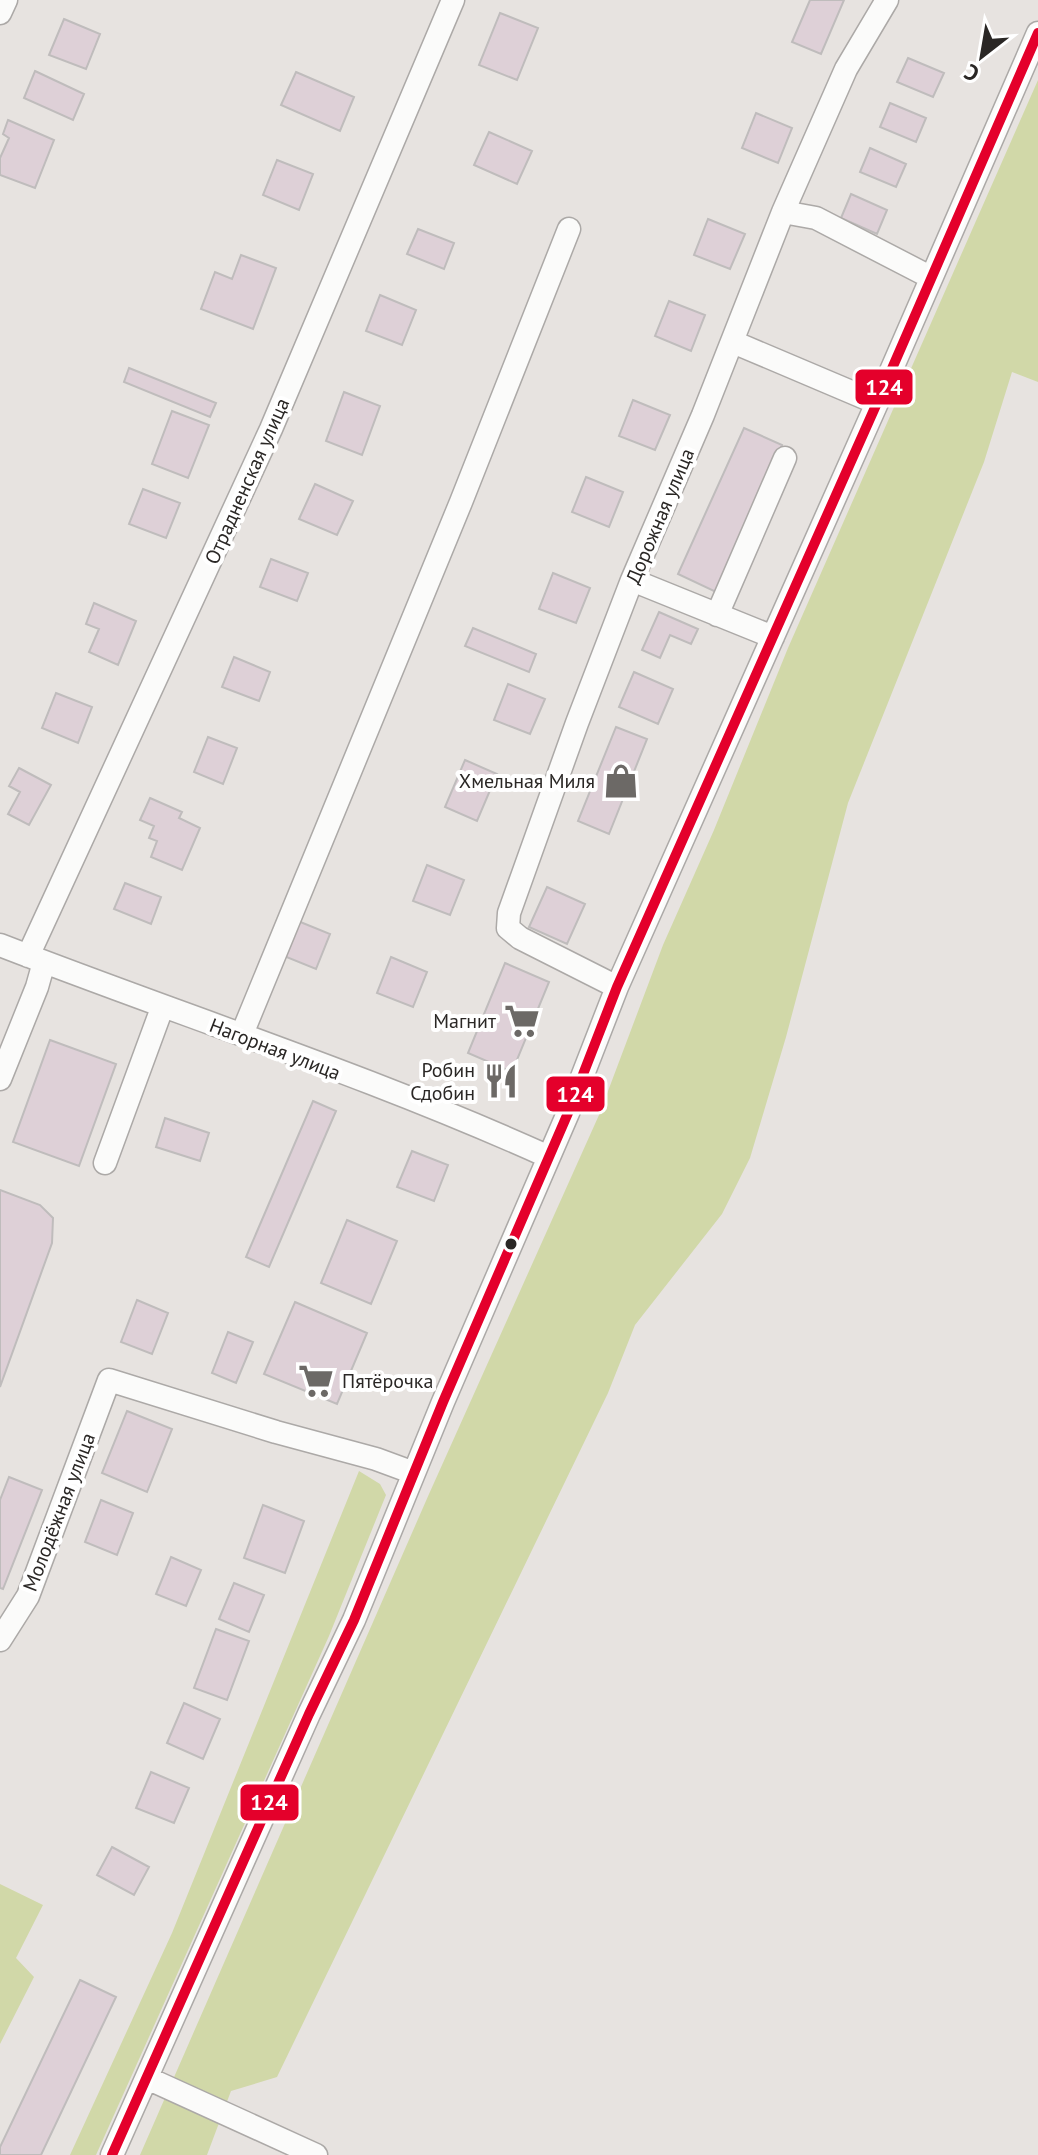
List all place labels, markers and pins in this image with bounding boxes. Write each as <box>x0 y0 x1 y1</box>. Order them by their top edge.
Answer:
shop icon: Хмельная Миля <box>602 762 640 800</box>
place label: Хмельная Миля <box>459 768 595 794</box>
supermarket icon: Магнит <box>503 1002 541 1040</box>
place label: Магнит <box>433 1008 496 1034</box>
place label: Робин Сдобин <box>410 1057 475 1106</box>
restaurant icon: Робин Сдобин <box>482 1062 520 1100</box>
unlabelled marker <box>503 1236 519 1252</box>
supermarket icon: Пятёрочка <box>297 1362 335 1400</box>
place label: Пятёрочка <box>342 1368 433 1394</box>

